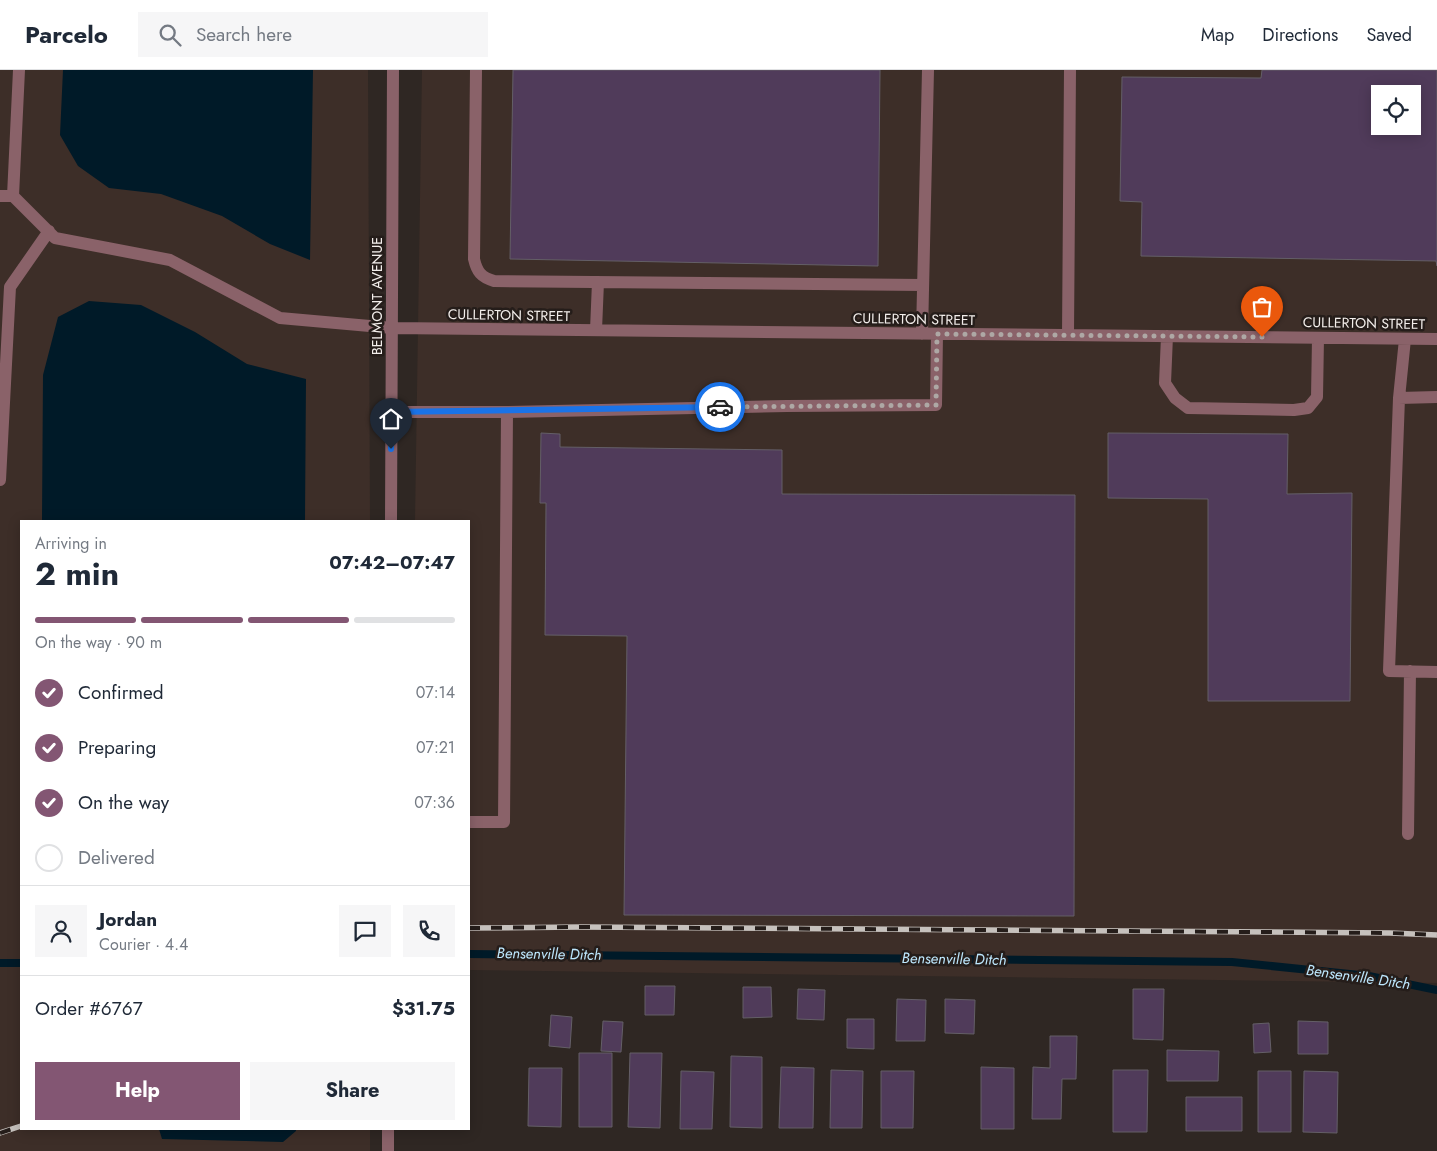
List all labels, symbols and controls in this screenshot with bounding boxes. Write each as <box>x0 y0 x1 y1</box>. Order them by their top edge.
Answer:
search box <box>138 12 488 57</box>
text: Parcelo <box>25 17 108 52</box>
icon: search <box>156 21 184 49</box>
text: Search here <box>196 21 292 48</box>
text: Map <box>1201 22 1234 48</box>
text: Directions <box>1262 22 1338 48</box>
text: Saved <box>1366 22 1412 48</box>
map controls <box>1371 85 1421 135</box>
button: locate <box>1371 85 1421 135</box>
street label: BELMONT AVENUE <box>367 237 387 355</box>
pin <box>1241 286 1283 337</box>
icon: bag <box>1248 293 1276 321</box>
street label: CULLERTON STREET <box>448 304 571 326</box>
street label: CULLERTON STREET <box>853 308 976 330</box>
street label: CULLERTON STREET <box>1303 312 1426 334</box>
courier <box>695 382 745 432</box>
icon: car <box>706 393 734 421</box>
pin <box>370 398 412 449</box>
icon: home <box>377 405 405 433</box>
text: Arriving in <box>35 532 107 555</box>
text: 07:42–07:47 <box>329 549 455 576</box>
text: 2 min <box>35 551 119 597</box>
text: On the way · 90 m <box>35 631 162 654</box>
icon: check <box>35 679 63 707</box>
text: Confirmed <box>78 679 164 706</box>
text: 07:14 <box>416 681 455 704</box>
icon: check <box>35 734 63 762</box>
text: Preparing <box>78 734 156 761</box>
text: 07:21 <box>416 736 455 759</box>
icon: check <box>35 789 63 817</box>
text: On the way <box>78 789 169 816</box>
text: 07:36 <box>414 791 455 814</box>
text: Delivered <box>78 844 155 871</box>
button: person <box>35 905 87 957</box>
button: chat <box>339 905 391 957</box>
button: phone <box>403 905 455 957</box>
text: Jordan <box>99 906 157 933</box>
text: Courier · 4.4 <box>99 933 188 956</box>
water label: Bensenville Ditch <box>496 942 602 966</box>
water label: Bensenville Ditch <box>901 947 1007 971</box>
water label: Bensenville Ditch <box>1305 959 1411 995</box>
text: Order #6767 <box>35 995 143 1022</box>
text: $31.75 <box>392 995 455 1022</box>
button: Help <box>35 1062 240 1120</box>
button: Share <box>250 1062 455 1120</box>

